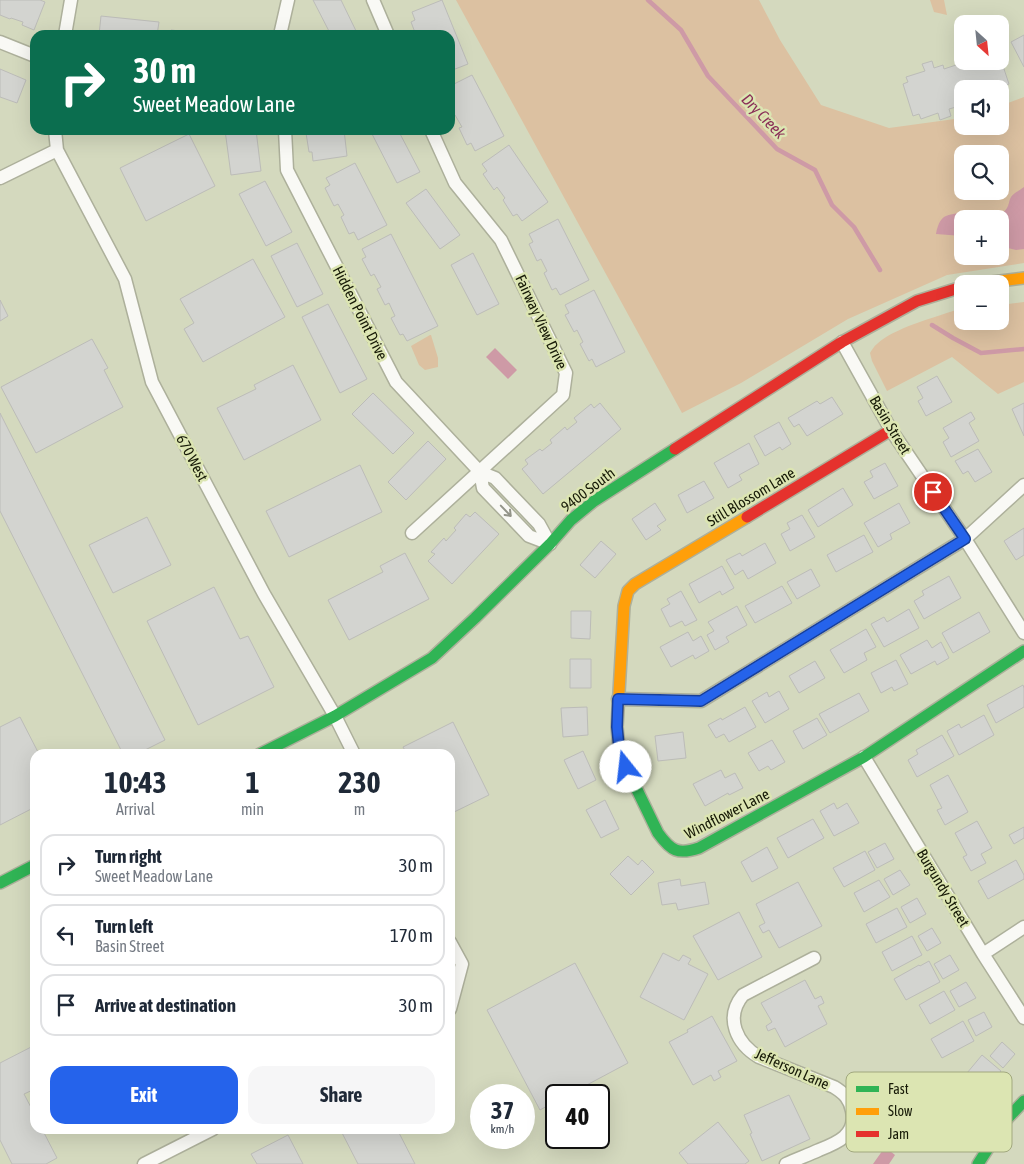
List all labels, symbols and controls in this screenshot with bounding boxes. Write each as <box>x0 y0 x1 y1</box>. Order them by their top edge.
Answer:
north arrow <box>954 15 1009 70</box>
map controls <box>954 15 1009 330</box>
icon: right <box>50 50 115 115</box>
text: 30 m <box>133 50 196 90</box>
button: sound <box>954 80 1009 135</box>
water label: Dry Creek <box>738 90 790 143</box>
text: Sweet Meadow Lane <box>133 91 295 117</box>
button: search <box>954 145 1009 200</box>
button: + <box>954 210 1009 265</box>
street label: Hidden Point Drive <box>329 263 391 363</box>
street label: Fairway View Drive <box>512 272 571 372</box>
button: − <box>954 275 1009 330</box>
street label: Basin Street <box>866 392 914 457</box>
street label: 670 West <box>173 432 212 484</box>
street label: 9400 South <box>558 464 618 515</box>
street label: Still Blossom Lane <box>704 464 798 529</box>
pin <box>912 471 954 513</box>
icon: arrive <box>919 478 947 506</box>
one-way arrow <box>500 505 512 518</box>
position arrow <box>599 740 651 792</box>
text: 10:43 <box>104 765 167 799</box>
text: 1 <box>245 765 260 799</box>
text: 230 <box>338 765 381 799</box>
street label: Windflower Lane <box>682 785 772 842</box>
text: Arrival <box>116 800 155 818</box>
text: min <box>241 800 264 818</box>
text: m <box>354 800 365 818</box>
text: Turn right <box>95 845 162 867</box>
street label: Burgundy Street <box>914 846 973 930</box>
icon: right <box>52 851 80 879</box>
text: 30 m <box>399 854 433 876</box>
text: Sweet Meadow Lane <box>95 867 213 885</box>
text: Turn left <box>95 915 153 937</box>
icon: left <box>52 921 80 949</box>
text: 170 m <box>390 924 433 946</box>
text: Basin Street <box>95 937 164 955</box>
icon: arrive <box>52 991 80 1019</box>
text: Arrive at destination <box>95 994 236 1016</box>
text: 30 m <box>399 994 433 1016</box>
street label: Jefferson Lane <box>752 1045 832 1093</box>
button: Exit <box>50 1066 238 1124</box>
button: Share <box>248 1066 435 1124</box>
legend <box>846 1072 1012 1152</box>
text: Fast <box>888 1081 909 1097</box>
speed limit sign: 40 <box>545 1084 610 1149</box>
text: 37 <box>491 1096 514 1124</box>
text: Slow <box>888 1103 913 1119</box>
text: km/h <box>491 1122 514 1136</box>
text: Jam <box>888 1126 909 1142</box>

